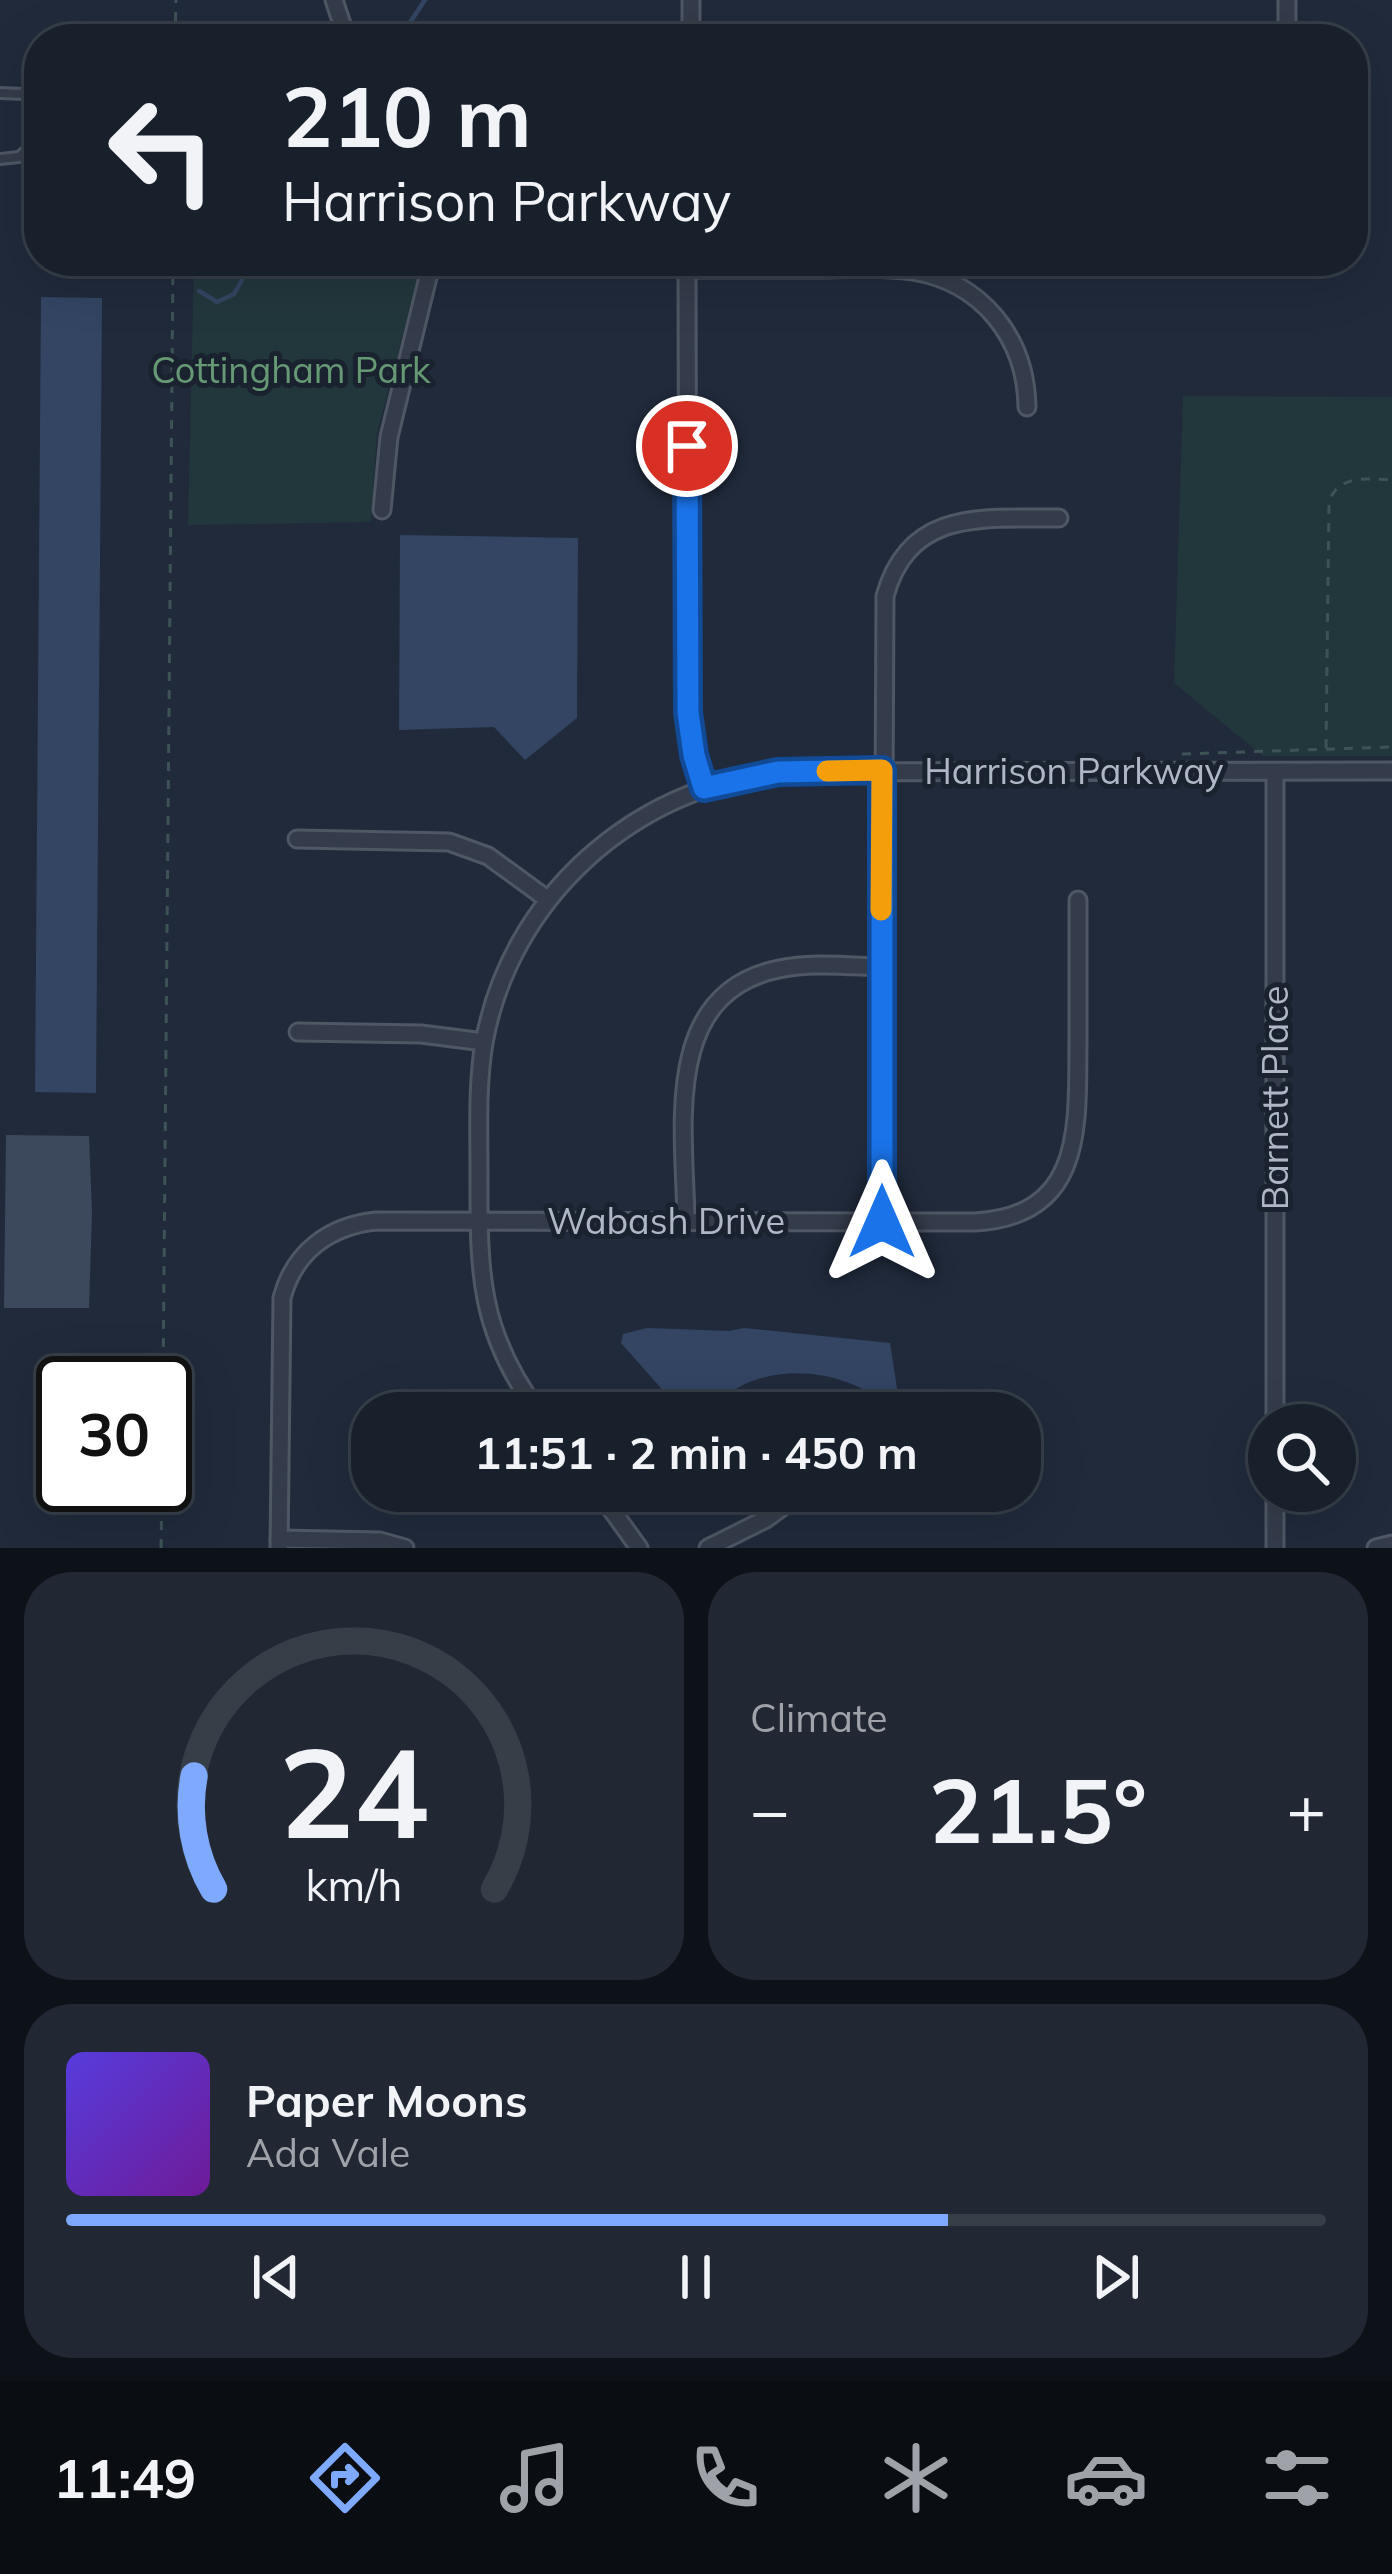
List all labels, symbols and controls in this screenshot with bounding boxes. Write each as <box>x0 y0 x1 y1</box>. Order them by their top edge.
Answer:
text: 210 m <box>282 63 532 168</box>
icon: left <box>84 72 240 228</box>
text: Harrison Parkway <box>282 167 731 235</box>
park label: Cottingham Park <box>151 347 431 392</box>
pin <box>636 395 738 497</box>
icon: arrive <box>654 413 720 479</box>
street label: Harrison Parkway <box>924 748 1224 793</box>
street label: Barnett Place <box>1252 986 1297 1210</box>
position arrow <box>819 1159 945 1285</box>
street label: Wabash Drive <box>547 1198 785 1243</box>
speed limit sign: 30 <box>36 1356 192 1512</box>
map controls <box>1248 1404 1356 1512</box>
button: search <box>1248 1404 1356 1512</box>
text: 11:51 · 2 min · 450 m <box>474 1424 918 1480</box>
text: Climate <box>750 1693 888 1742</box>
text: 24 <box>279 1713 429 1869</box>
text: 21.5° <box>929 1753 1147 1866</box>
text: − <box>750 1768 790 1851</box>
text: + <box>1286 1768 1326 1851</box>
text: km/h <box>305 1858 403 1912</box>
text: Paper Moons <box>246 2072 528 2128</box>
text: Ada Vale <box>246 2128 410 2177</box>
icon: previous <box>243 2244 309 2310</box>
icon: pause <box>663 2244 729 2310</box>
icon: next <box>1083 2244 1149 2310</box>
icon: directions <box>303 2436 387 2520</box>
icon: music <box>493 2436 577 2520</box>
icon: phone <box>683 2436 767 2520</box>
icon: climate <box>874 2436 958 2520</box>
icon: car <box>1064 2436 1148 2520</box>
icon: filters <box>1255 2436 1339 2520</box>
text: 11:49 <box>53 2444 196 2512</box>

